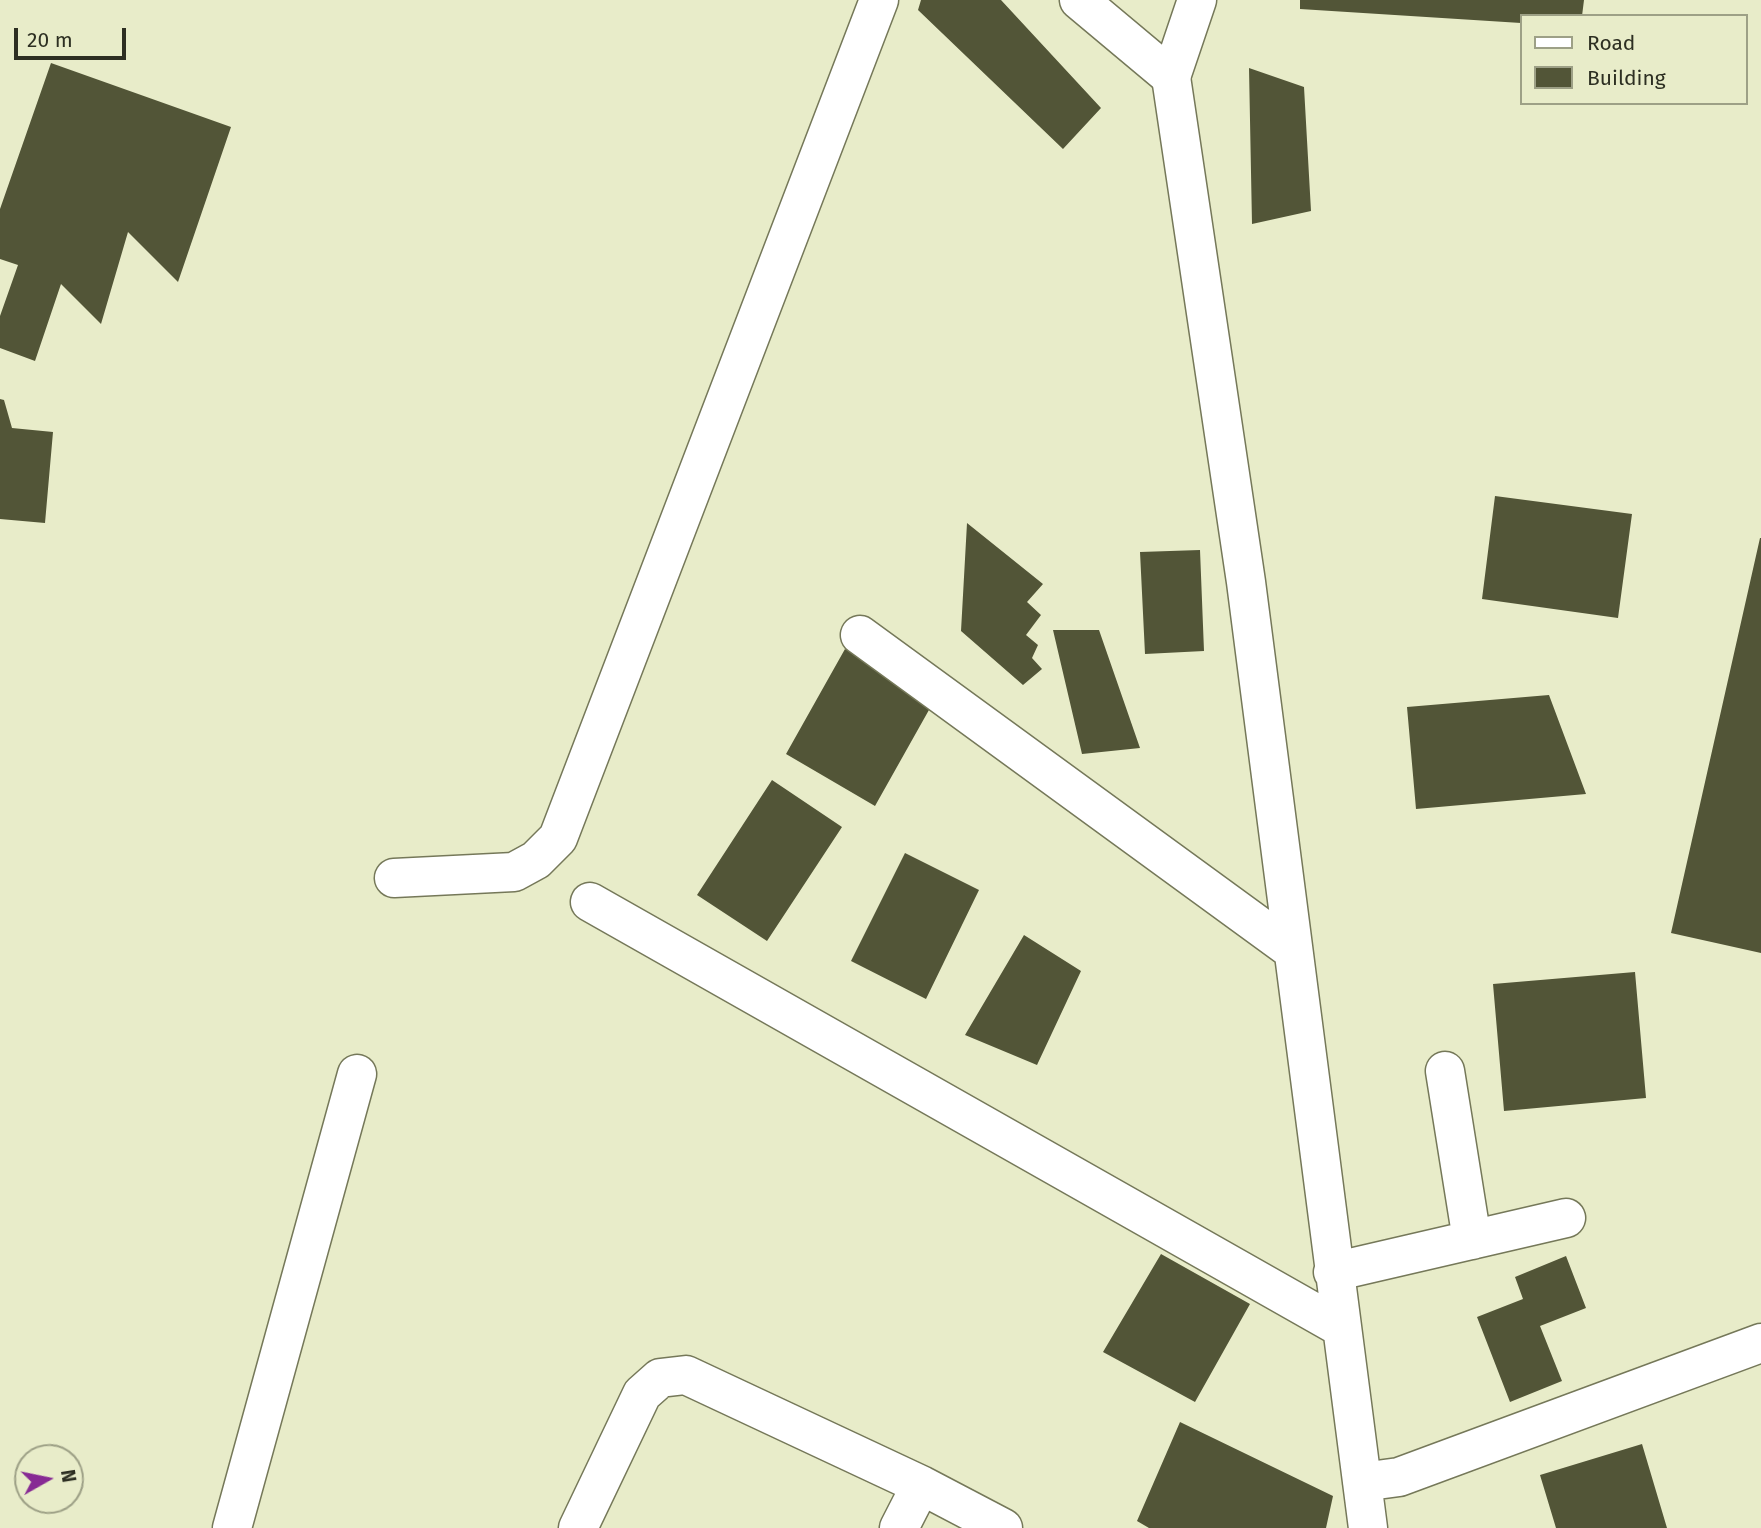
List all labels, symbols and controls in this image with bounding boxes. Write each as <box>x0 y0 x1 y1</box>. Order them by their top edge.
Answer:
scale bar <box>18 14 130 58</box>
legend <box>1520 14 1747 105</box>
text: 20 m <box>27 27 73 53</box>
text: Road <box>1587 30 1635 56</box>
text: Building <box>1587 65 1666 91</box>
north arrow <box>14 1444 84 1514</box>
text: N <box>56 1468 81 1484</box>

